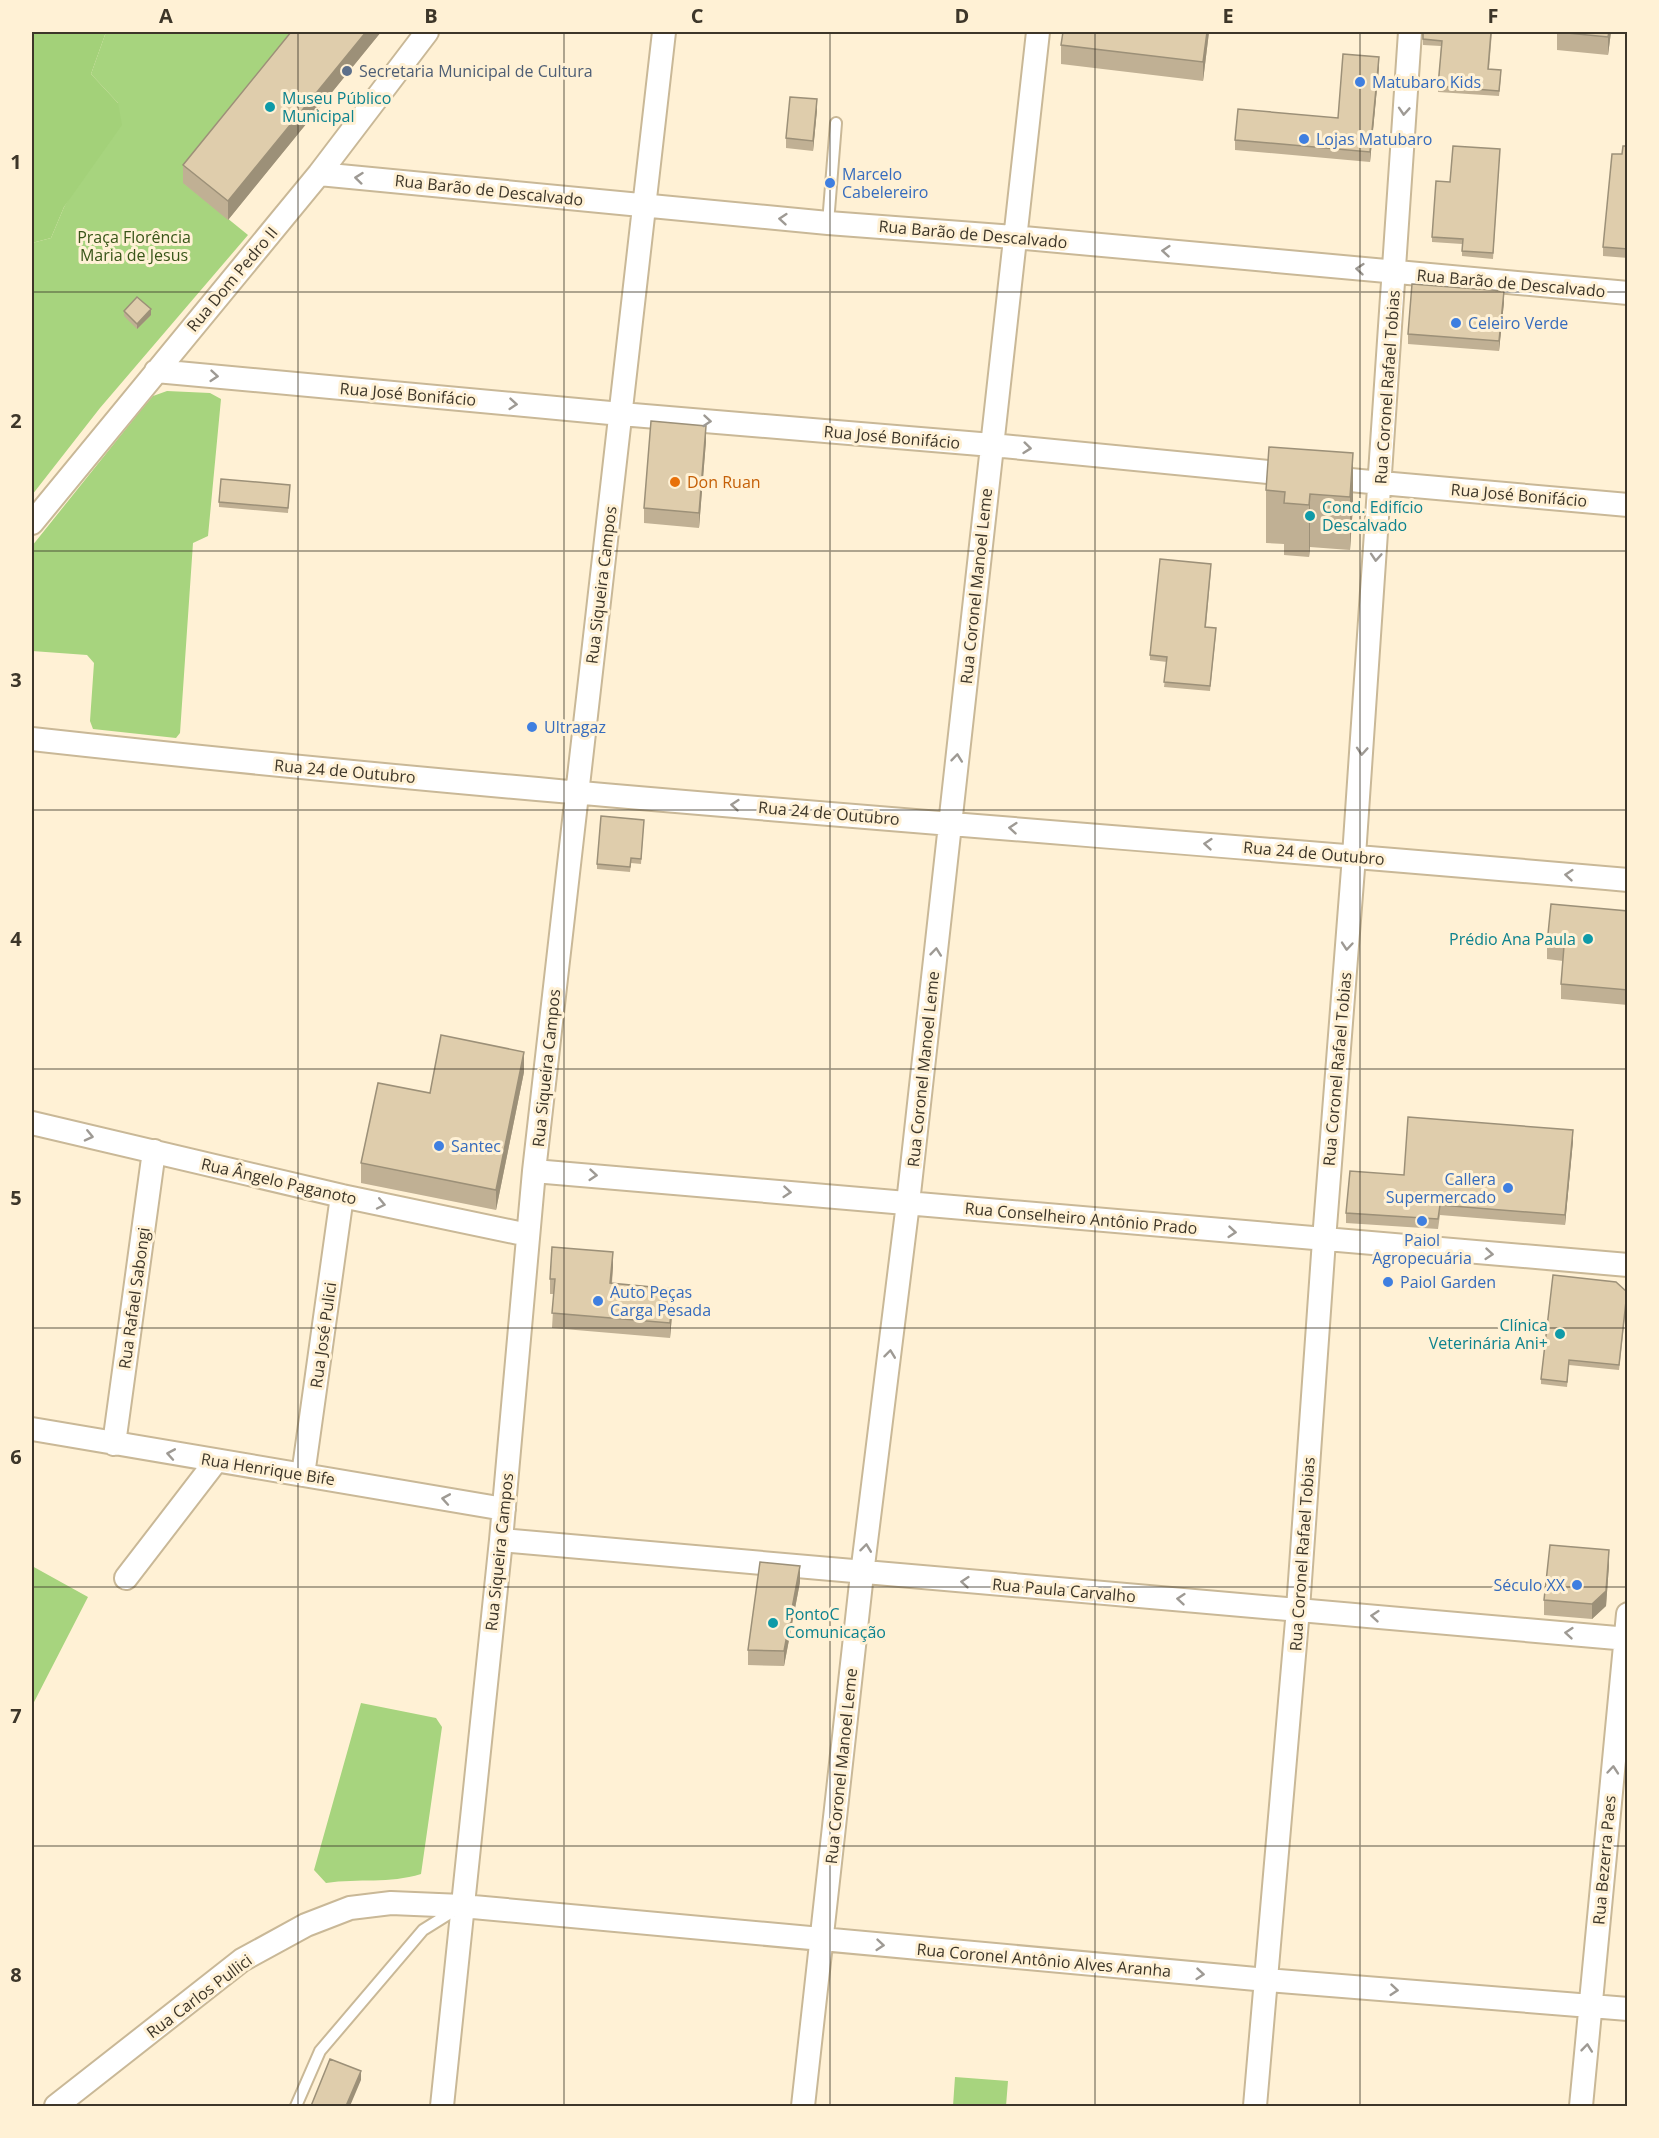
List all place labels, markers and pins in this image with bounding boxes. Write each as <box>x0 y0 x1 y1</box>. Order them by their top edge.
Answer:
place label: Secretaria Municipal de Cultura <box>359 60 593 82</box>
marker: Secretaria Municipal de Cultura <box>340 64 354 78</box>
place label: Matubaro Kids <box>1372 71 1481 93</box>
marker: Matubaro Kids <box>1353 75 1367 89</box>
place label: Museu Público Municipal <box>282 87 391 127</box>
marker: Museu Público Municipal <box>263 100 277 114</box>
place label: Lojas Matubaro <box>1316 128 1432 150</box>
marker: Lojas Matubaro <box>1297 132 1311 146</box>
place label: Marcelo Cabelereiro <box>842 163 929 203</box>
marker: Marcelo Cabelereiro <box>823 176 837 190</box>
place label: Celeiro Verde <box>1468 312 1568 334</box>
marker: Celeiro Verde <box>1449 316 1463 330</box>
place label: Don Ruan <box>687 471 761 493</box>
marker: Don Ruan <box>668 475 682 489</box>
place label: Cond. Edifício Descalvado <box>1322 496 1423 536</box>
marker: Cond. Edifício Descalvado <box>1303 509 1317 523</box>
place label: Ultragaz <box>544 716 606 738</box>
marker: Ultragaz <box>525 720 539 734</box>
place label: Prédio Ana Paula <box>1449 928 1576 950</box>
marker: Prédio Ana Paula <box>1581 932 1595 946</box>
place label: Santec <box>451 1135 501 1157</box>
marker: Santec <box>432 1139 446 1153</box>
place label: Callera Supermercado <box>1386 1168 1496 1208</box>
marker: Callera Supermercado <box>1501 1181 1515 1195</box>
marker: Paiol Agropecuária <box>1415 1214 1429 1228</box>
place label: Paiol Agropecuária <box>1372 1229 1472 1269</box>
place label: Paiol Garden <box>1400 1271 1496 1293</box>
marker: Paiol Garden <box>1381 1275 1395 1289</box>
place label: Auto Peças Carga Pesada <box>610 1281 711 1321</box>
marker: Auto Peças Carga Pesada <box>591 1294 605 1308</box>
place label: Clínica Veterinária Ani+ <box>1429 1314 1548 1354</box>
marker: Clínica Veterinária Ani+ <box>1553 1327 1567 1341</box>
place label: Século XX <box>1493 1574 1566 1596</box>
marker: Século XX <box>1570 1578 1584 1592</box>
place label: PontoC Comunicação <box>785 1603 886 1643</box>
marker: PontoC Comunicação <box>766 1616 780 1630</box>

